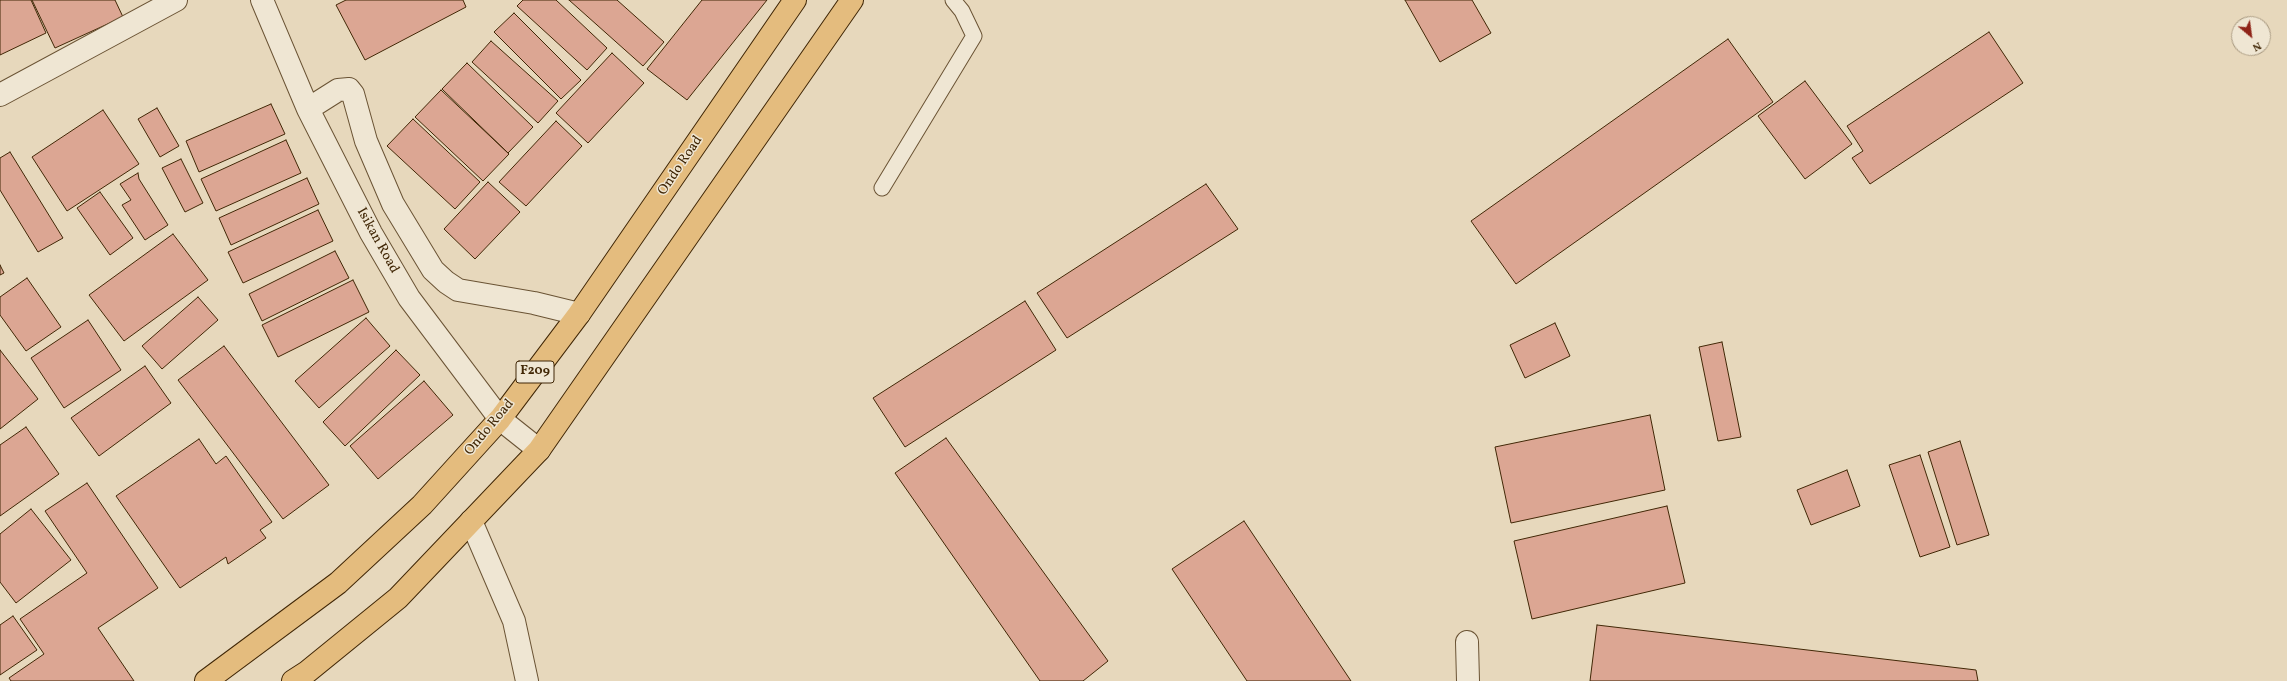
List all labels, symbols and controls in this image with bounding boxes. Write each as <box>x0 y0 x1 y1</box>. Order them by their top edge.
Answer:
north arrow <box>2231 16 2271 56</box>
text: N <box>2249 38 2264 55</box>
street label: Ondo Road <box>655 133 707 199</box>
street label: Isikan Road <box>352 205 402 277</box>
road number: F209 <box>516 361 554 383</box>
street label: Ondo Road <box>462 396 518 460</box>

